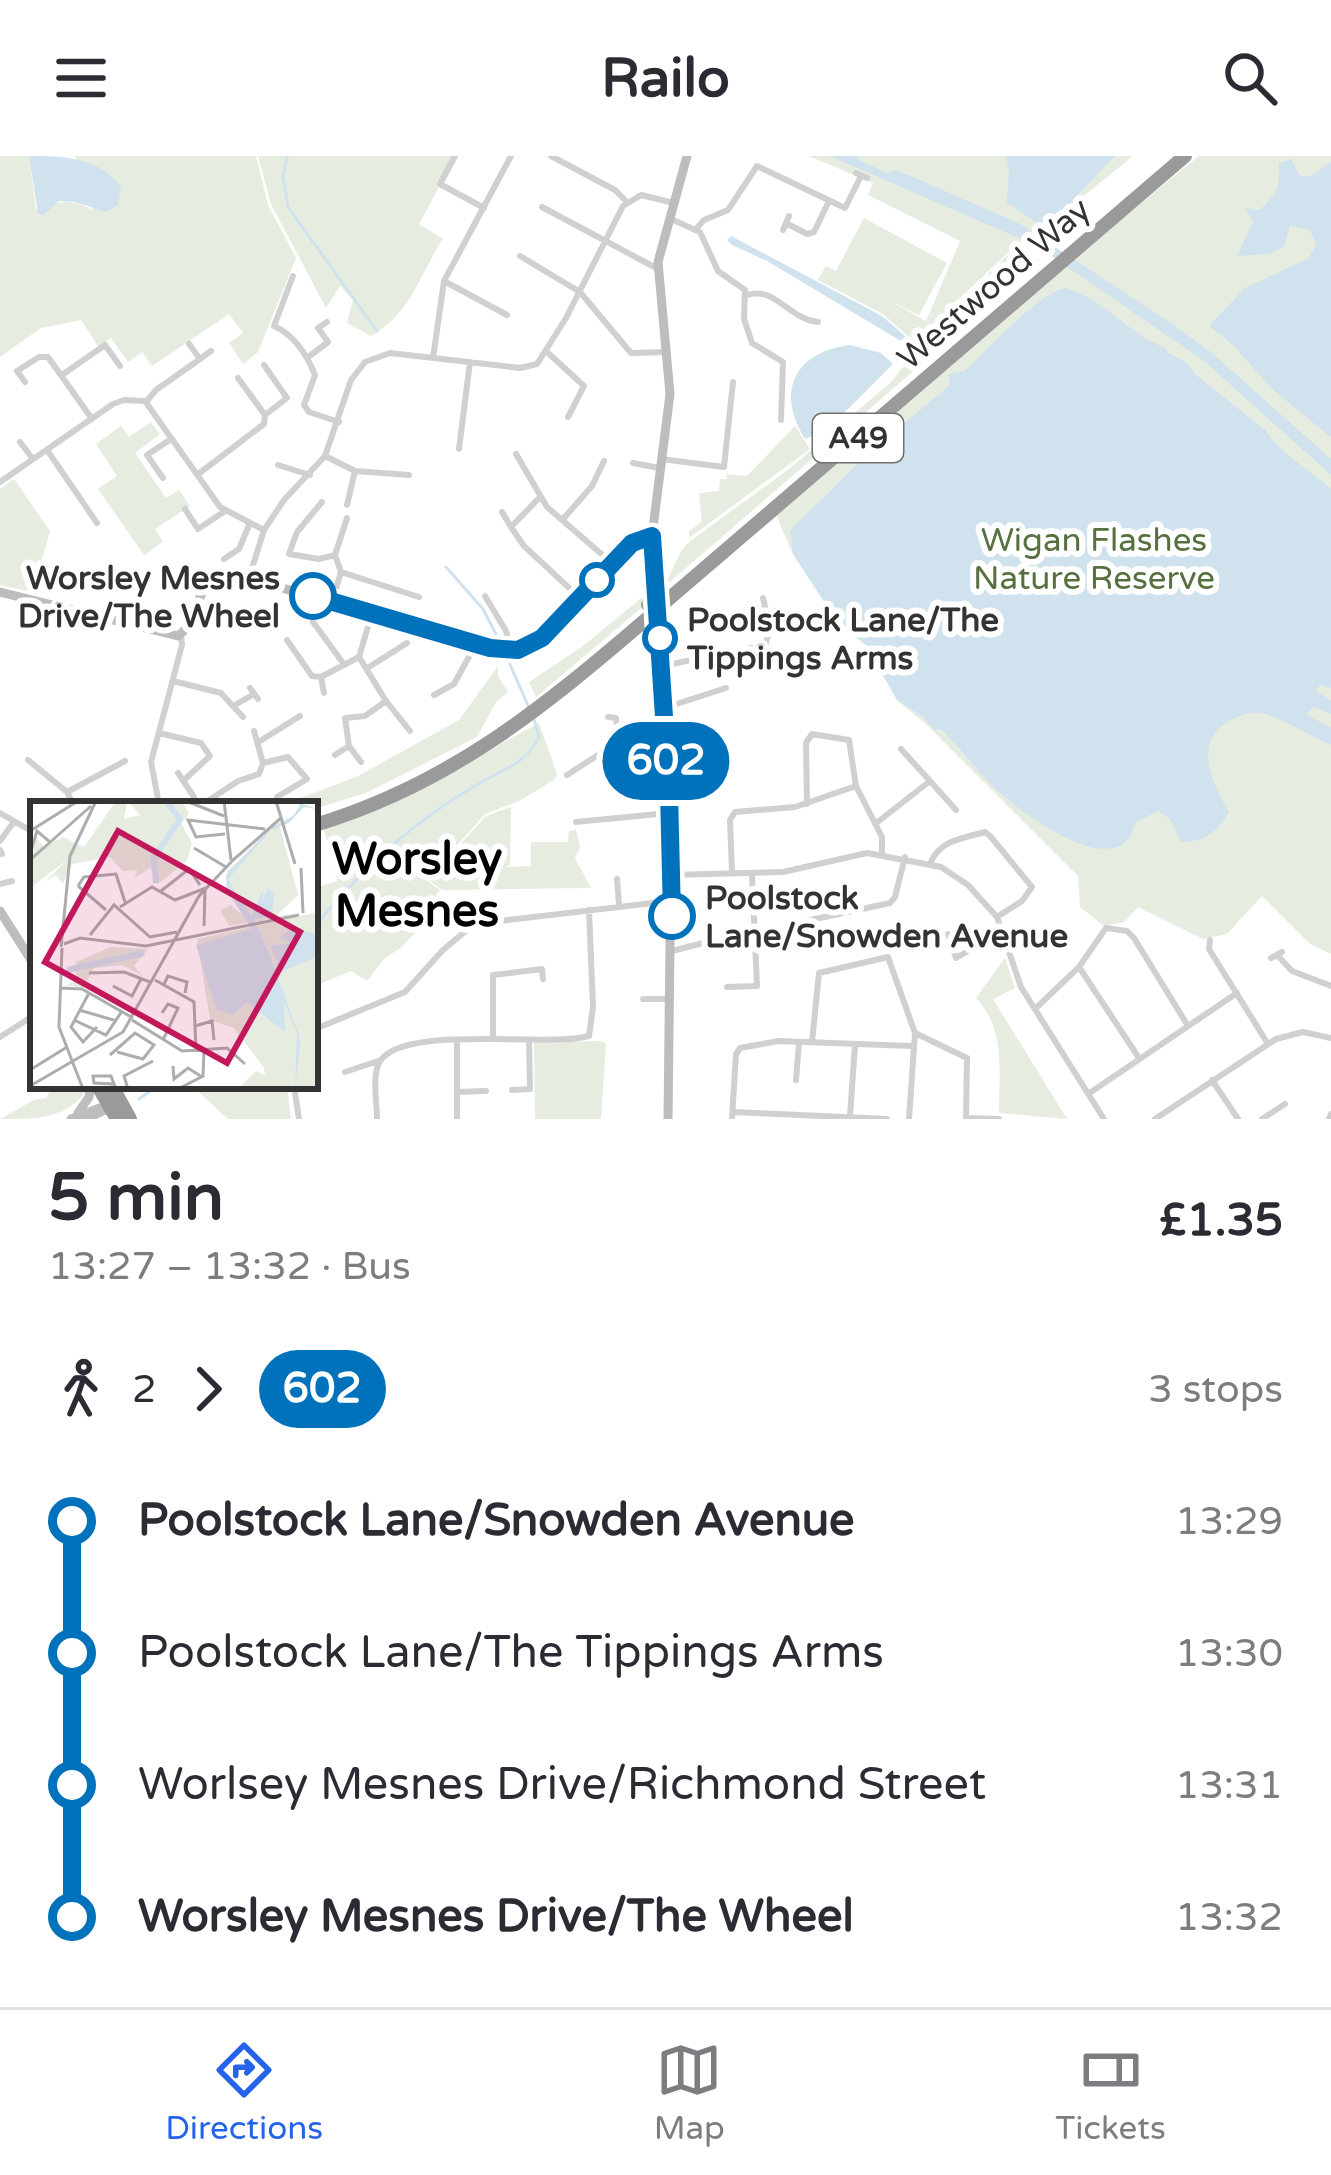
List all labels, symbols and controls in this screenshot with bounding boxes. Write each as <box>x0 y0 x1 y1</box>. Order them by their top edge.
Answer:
icon: menu <box>48 45 114 111</box>
icon: search <box>1217 45 1283 111</box>
text: Railo <box>601 46 730 111</box>
street label: Westwood Way <box>890 190 1098 378</box>
road number: A49 <box>813 414 903 462</box>
park label: Wigan Flashes Nature Reserve <box>973 521 1215 598</box>
place label: Worsley Mesnes Drive/The Wheel <box>18 559 280 636</box>
unlabelled marker <box>581 564 613 596</box>
marker: Worsley Mesnes Drive/The Wheel <box>291 574 335 618</box>
place label: Poolstock Lane/The Tippings Arms <box>686 601 999 678</box>
marker: Poolstock Lane/The Tippings Arms <box>644 622 676 654</box>
line badge: 602 <box>597 722 735 800</box>
text: 602 <box>626 735 706 786</box>
inset map <box>30 801 318 1089</box>
district label: Worsley Mesnes <box>332 833 502 939</box>
place label: Poolstock Lane/Snowden Avenue <box>705 879 1068 956</box>
marker: Poolstock Lane/Snowden Avenue <box>650 894 694 938</box>
text: 5 min <box>48 1158 224 1238</box>
text: £1.35 <box>1159 1194 1283 1248</box>
text: 13:27 – 13:32 · Bus <box>48 1243 411 1290</box>
icon: walk <box>48 1356 114 1422</box>
icon: forward <box>175 1356 241 1422</box>
text: 602 <box>283 1363 362 1414</box>
text: 2 <box>132 1366 157 1413</box>
text: 3 stops <box>1148 1366 1283 1413</box>
text: Poolstock Lane/Snowden Avenue <box>138 1494 855 1548</box>
text: 13:29 <box>1175 1498 1283 1545</box>
text: Poolstock Lane/The Tippings Arms <box>138 1626 884 1680</box>
text: 13:30 <box>1175 1630 1283 1677</box>
text: Worlsey Mesnes Drive/Richmond Street <box>138 1758 986 1812</box>
text: 13:31 <box>1175 1762 1283 1809</box>
text: Worsley Mesnes Drive/The Wheel <box>138 1890 854 1944</box>
text: 13:32 <box>1175 1894 1283 1941</box>
tab: Directions <box>165 2037 323 2148</box>
tab: Map <box>654 2037 725 2148</box>
tab: Tickets <box>1055 2037 1166 2148</box>

